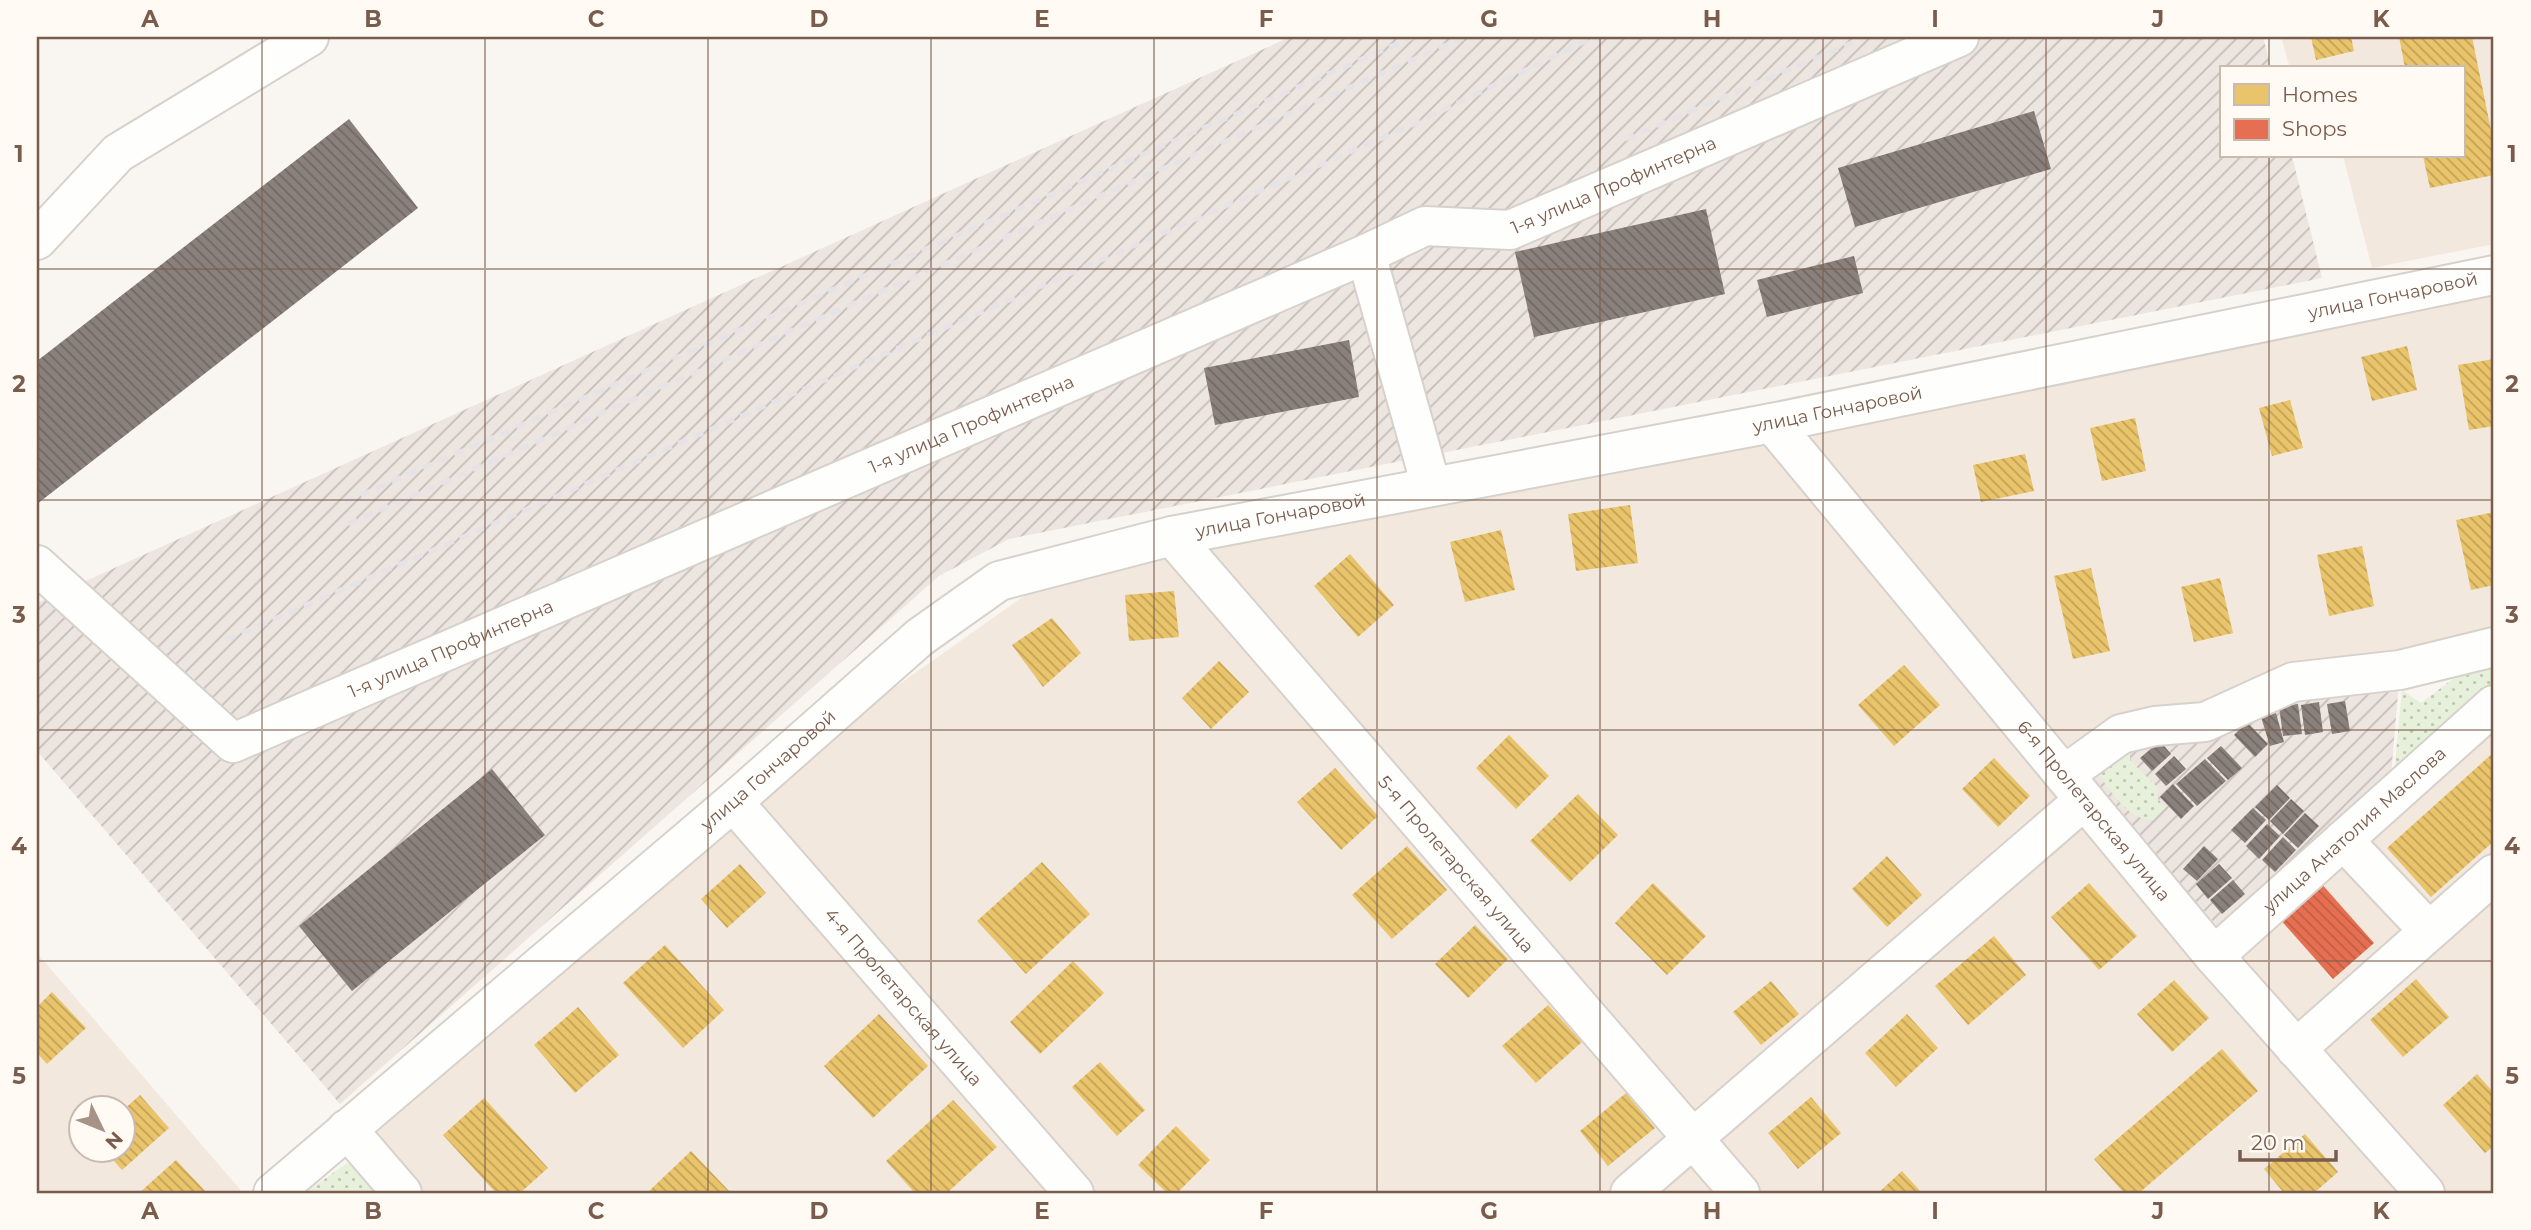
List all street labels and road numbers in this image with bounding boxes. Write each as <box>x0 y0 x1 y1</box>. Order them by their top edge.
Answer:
street label: 1-я улица Профинтерна <box>1508 132 1720 239</box>
street label: улица Гончаровой <box>2305 268 2480 324</box>
street label: 1-я улица Профинтерна <box>866 370 1077 478</box>
street label: улица Гончаровой <box>1750 381 1924 438</box>
street label: улица Гончаровой <box>1193 489 1367 543</box>
street label: 1-я улица Профинтерна <box>345 595 557 703</box>
street label: улица Гончаровой <box>695 705 840 836</box>
street label: 6-я Пролетарская улица <box>2012 716 2175 906</box>
street label: улица Анатолия Маслова <box>2258 742 2451 918</box>
street label: 5-я Пролетарская улица <box>1373 771 1538 957</box>
street label: 4-я Пролетарская улица <box>820 904 987 1091</box>

